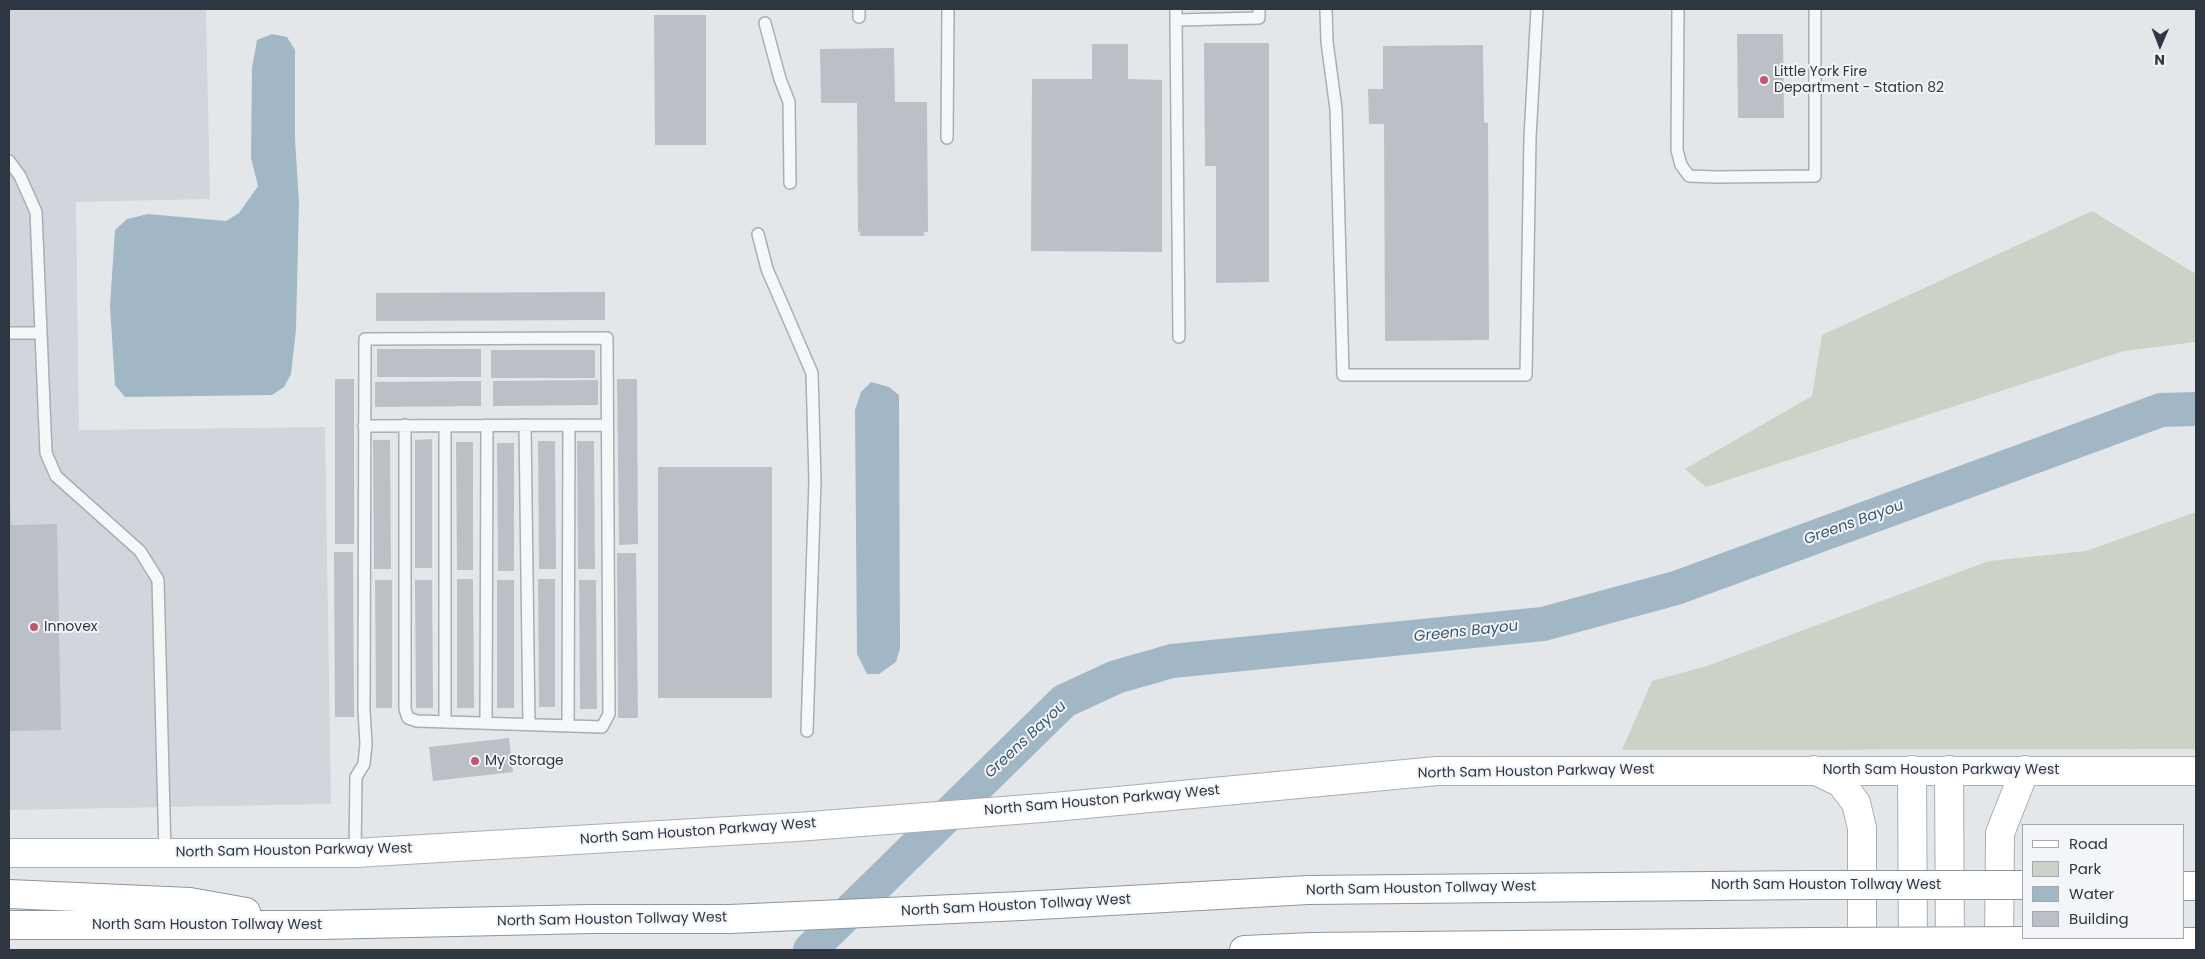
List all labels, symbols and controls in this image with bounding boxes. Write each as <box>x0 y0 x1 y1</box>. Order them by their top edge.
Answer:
north arrow <box>2135 20 2185 70</box>
text: N <box>2154 50 2165 70</box>
place label: Little York Fire Department - Station 82 <box>1774 64 1944 96</box>
marker: Little York Fire Department - Station 82 <box>1758 74 1770 86</box>
water label: Greens Bayou <box>1802 497 1906 549</box>
water label: Greens Bayou <box>1413 618 1519 646</box>
place label: Innovex <box>44 619 98 635</box>
marker: Innovex <box>28 621 40 633</box>
water label: Greens Bayou <box>982 698 1070 782</box>
place label: My Storage <box>485 753 564 769</box>
marker: My Storage <box>469 755 481 767</box>
street label: North Sam Houston Parkway West <box>1418 762 1654 782</box>
street label: North Sam Houston Parkway West <box>1823 762 2059 778</box>
street label: North Sam Houston Parkway West <box>983 782 1221 820</box>
street label: North Sam Houston Parkway West <box>579 815 817 849</box>
legend <box>2022 824 2185 939</box>
text: Road <box>2069 833 2108 854</box>
street label: North Sam Houston Parkway West <box>176 841 412 861</box>
text: Park <box>2069 858 2101 879</box>
street label: North Sam Houston Tollway West <box>1711 877 1941 893</box>
street label: North Sam Houston Tollway West <box>1306 879 1536 899</box>
text: Water <box>2069 883 2114 904</box>
street label: North Sam Houston Tollway West <box>901 892 1131 920</box>
text: Building <box>2069 908 2129 929</box>
street label: North Sam Houston Tollway West <box>497 910 727 930</box>
street label: North Sam Houston Tollway West <box>92 917 322 933</box>

